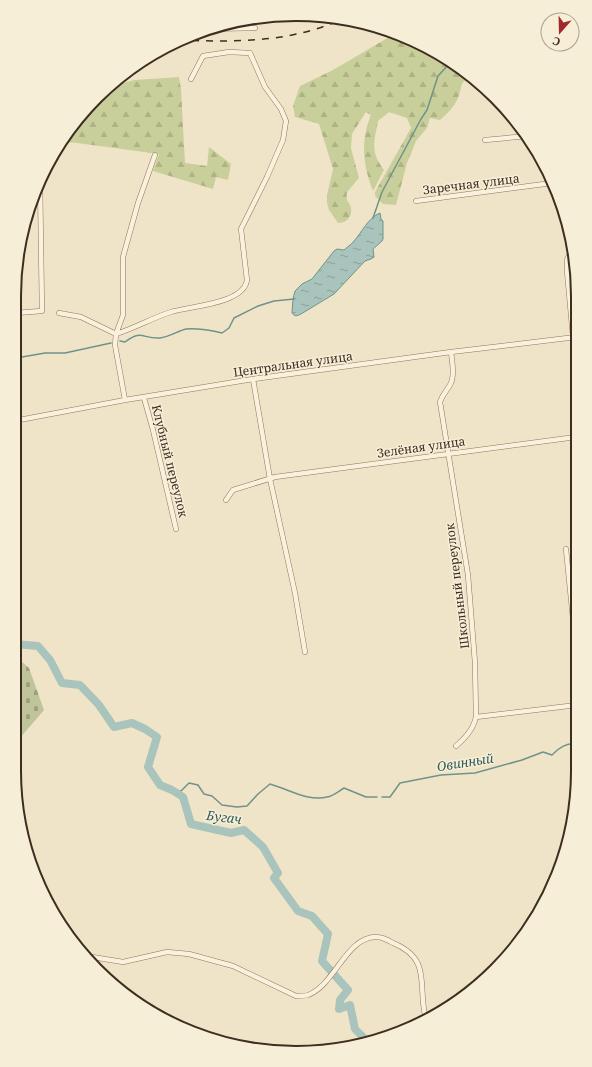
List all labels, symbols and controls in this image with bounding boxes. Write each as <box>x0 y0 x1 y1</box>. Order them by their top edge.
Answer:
north arrow <box>540 12 580 52</box>
text: С <box>550 34 562 50</box>
street label: Заречная улица <box>422 170 521 198</box>
street label: Центральная улица <box>232 347 354 381</box>
street label: Клубный переулок <box>148 403 192 520</box>
street label: Зелёная улица <box>376 432 467 462</box>
street label: Школьный переулок <box>441 521 473 650</box>
water label: Овинный <box>435 749 495 775</box>
water label: Бугач <box>204 806 243 828</box>

